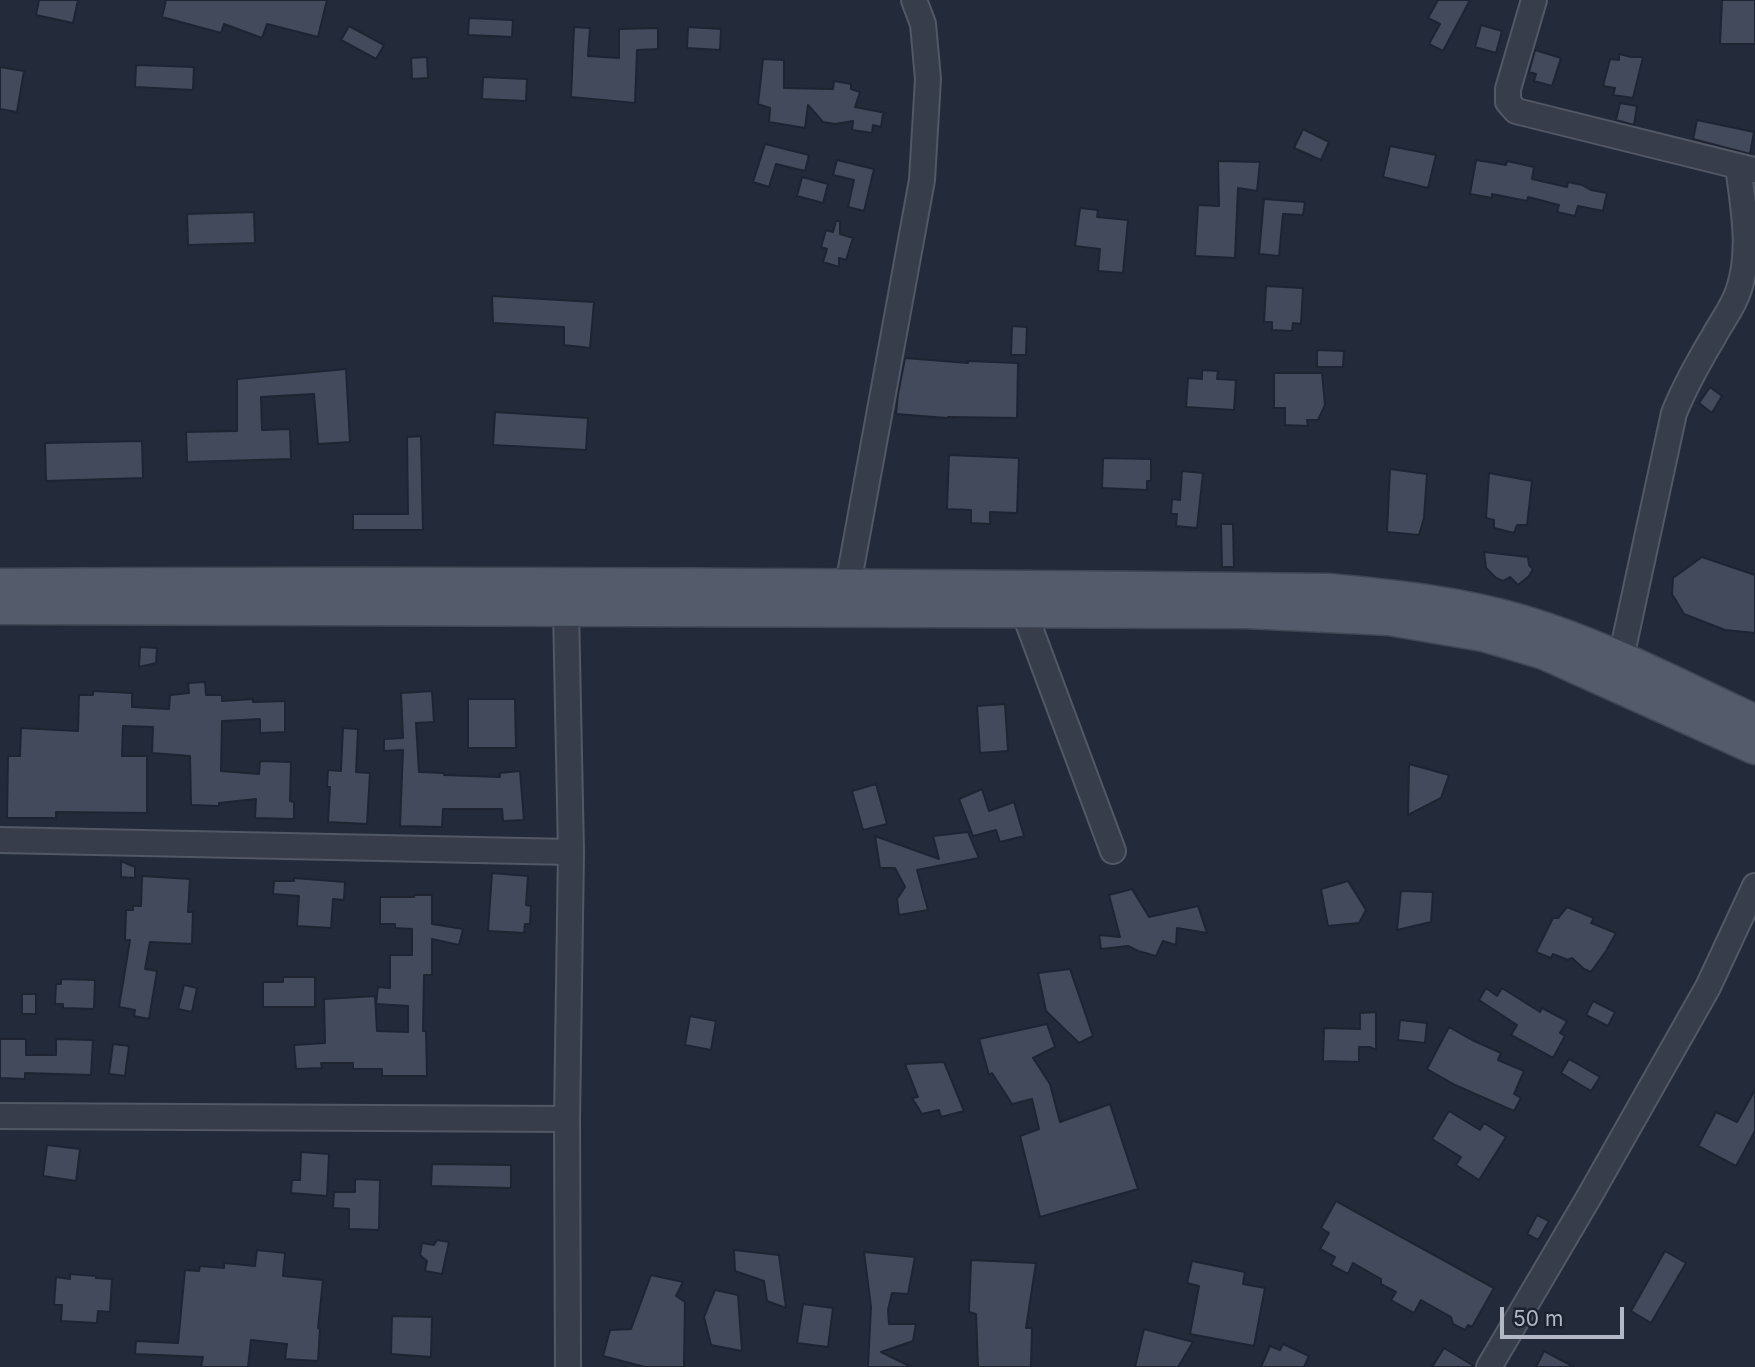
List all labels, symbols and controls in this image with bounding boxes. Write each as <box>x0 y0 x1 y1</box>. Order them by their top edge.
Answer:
scale bar <box>1503 1294 1627 1338</box>
text: 50 m <box>1513 1306 1563 1331</box>

